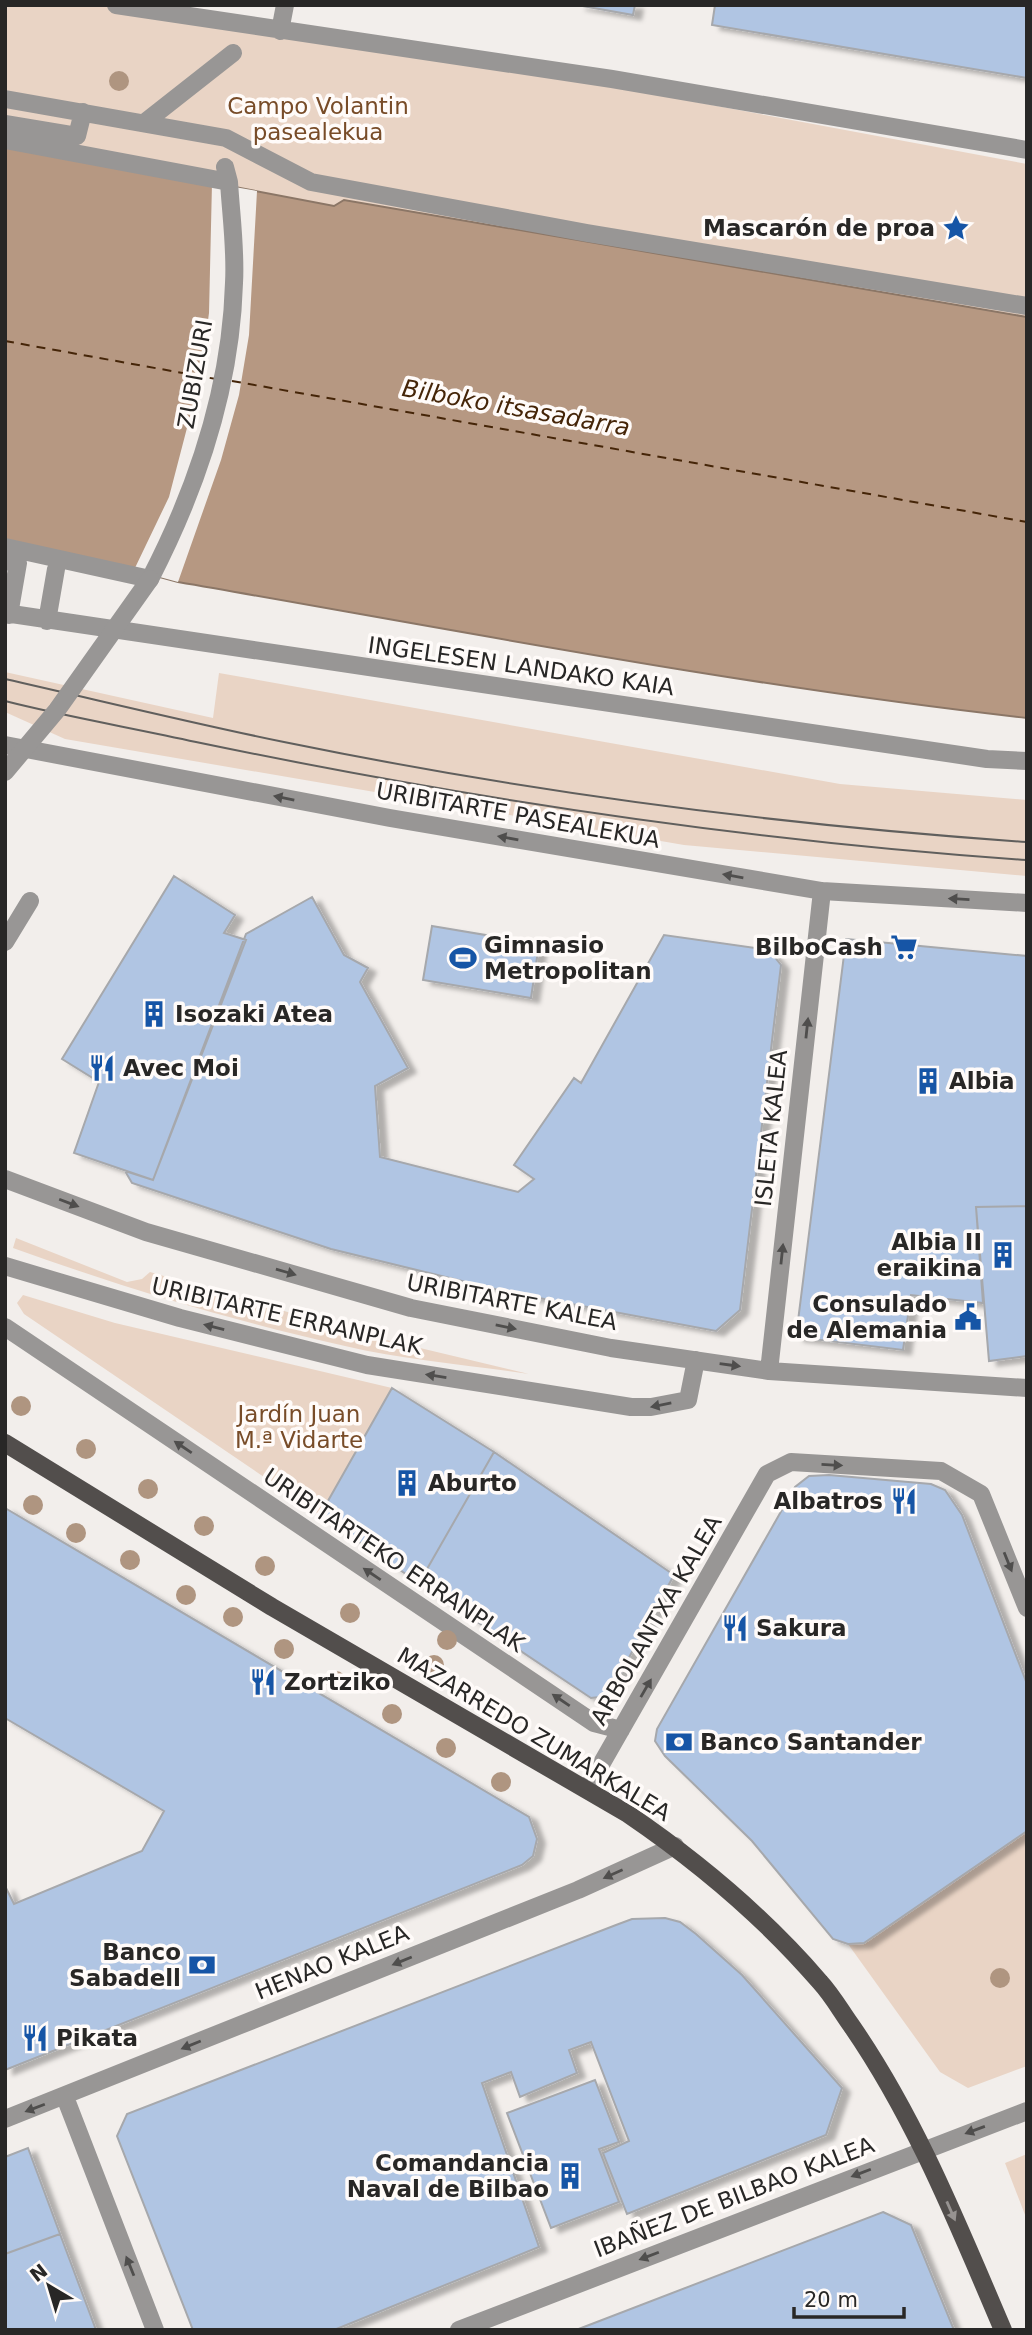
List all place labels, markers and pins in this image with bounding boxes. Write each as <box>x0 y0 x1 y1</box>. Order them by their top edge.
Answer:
place icon: Mascarón de proa <box>941 213 971 243</box>
place label: Mascarón de proa <box>703 215 935 241</box>
place label: Gimnasio Metropolitan <box>484 932 652 984</box>
supermarket icon: BilboCash <box>889 932 919 962</box>
place label: BilboCash <box>755 934 883 960</box>
sports icon: Gimnasio Metropolitan <box>448 943 478 973</box>
building icon: Isozaki Atea <box>139 999 169 1029</box>
place label: Isozaki Atea <box>175 1001 333 1027</box>
restaurant icon: Avec Moi <box>87 1053 117 1083</box>
place label: Avec Moi <box>123 1055 239 1081</box>
building icon: Albia <box>913 1066 943 1096</box>
place label: Albia <box>949 1068 1015 1094</box>
place label: Albia II eraikina <box>877 1229 982 1281</box>
building icon: Albia II eraikina <box>988 1240 1018 1270</box>
place label: Consulado de Alemania <box>786 1291 947 1343</box>
public building icon: Consulado de Alemania <box>953 1302 983 1332</box>
building icon: Aburto <box>392 1468 422 1498</box>
place label: Aburto <box>428 1470 517 1496</box>
restaurant icon: Albatros <box>889 1486 919 1516</box>
place label: Albatros <box>774 1488 883 1514</box>
restaurant icon: Sakura <box>720 1613 750 1643</box>
place label: Sakura <box>756 1615 847 1641</box>
restaurant icon: Zortziko <box>248 1667 278 1697</box>
place label: Zortziko <box>284 1669 391 1695</box>
bank icon: Banco Santander <box>664 1727 694 1757</box>
place label: Banco Santander <box>700 1729 922 1755</box>
place label: Banco Sabadell <box>69 1939 181 1991</box>
bank icon: Banco Sabadell <box>187 1950 217 1980</box>
restaurant icon: Pikata <box>20 2023 50 2053</box>
place label: Pikata <box>56 2025 138 2051</box>
place label: Comandancia Naval de Bilbao <box>347 2150 549 2202</box>
building icon: Comandancia Naval de Bilbao <box>555 2161 585 2191</box>

